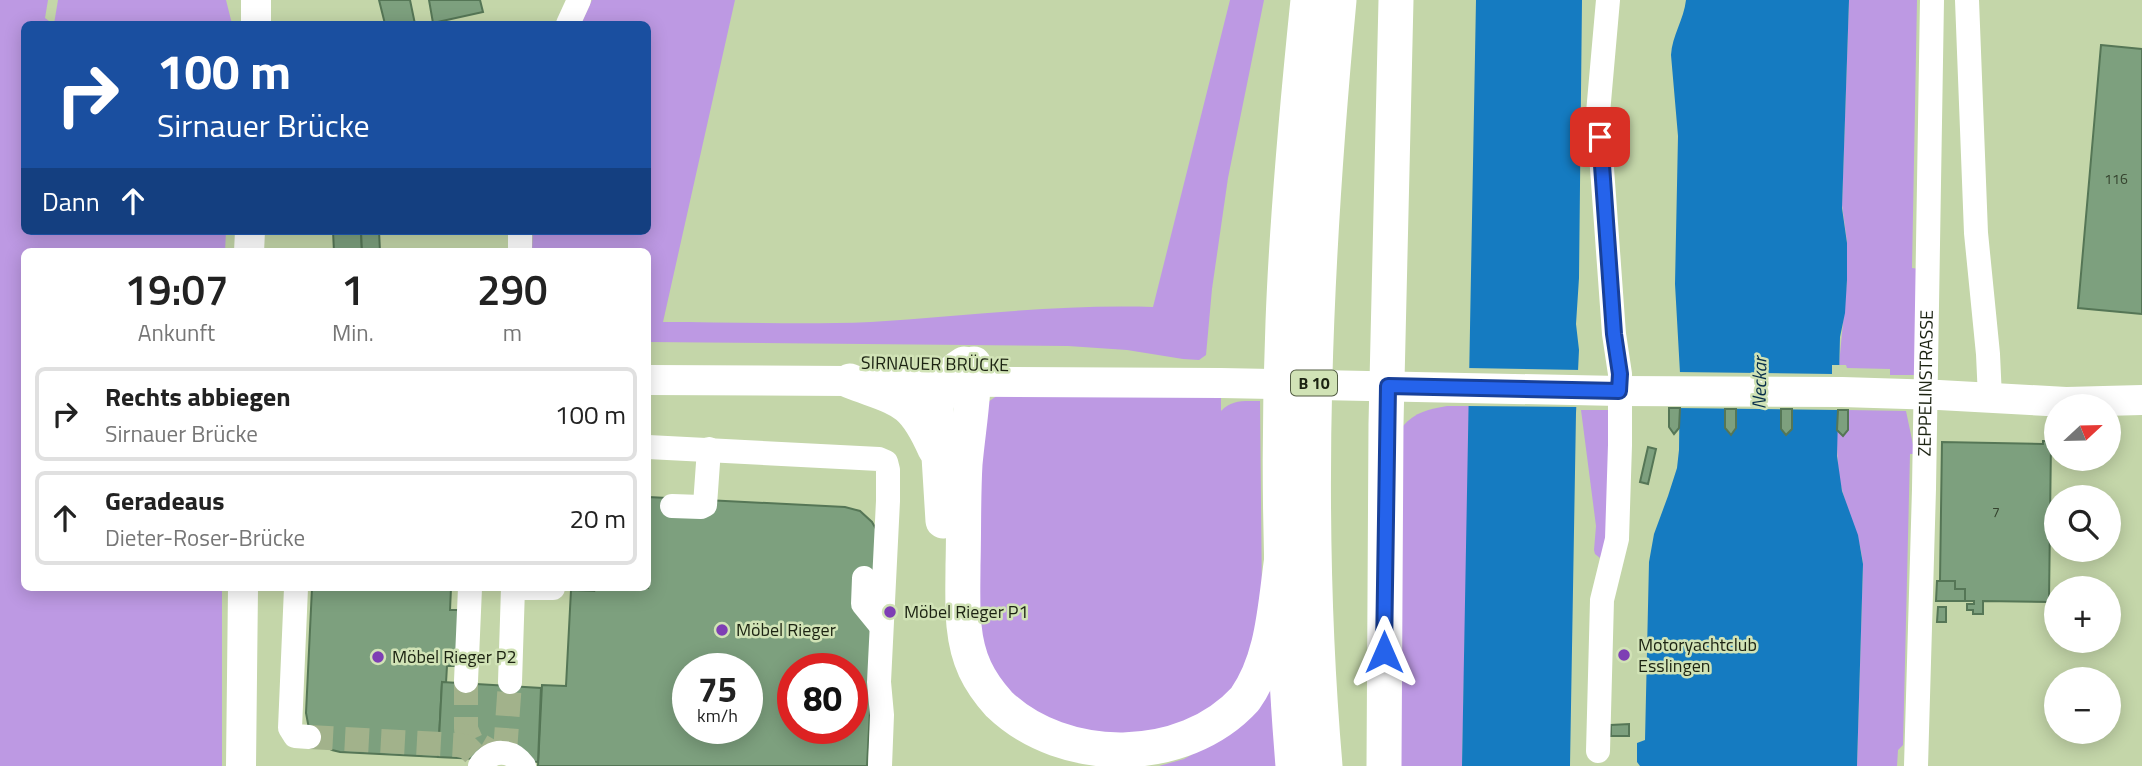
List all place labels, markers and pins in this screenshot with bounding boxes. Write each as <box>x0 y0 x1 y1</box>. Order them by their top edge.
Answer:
pin <box>1570 107 1630 167</box>
place label: Möbel Rieger P1 <box>904 598 1029 625</box>
marker: Möbel Rieger P1 <box>882 604 898 620</box>
place label: Möbel Rieger <box>736 616 836 643</box>
marker: Möbel Rieger <box>714 622 730 638</box>
place label: Motoryachtclub Esslingen <box>1638 631 1757 679</box>
place label: Möbel Rieger P2 <box>392 643 517 670</box>
marker: Motoryachtclub Esslingen <box>1616 647 1632 663</box>
marker: Möbel Rieger P2 <box>370 649 386 665</box>

